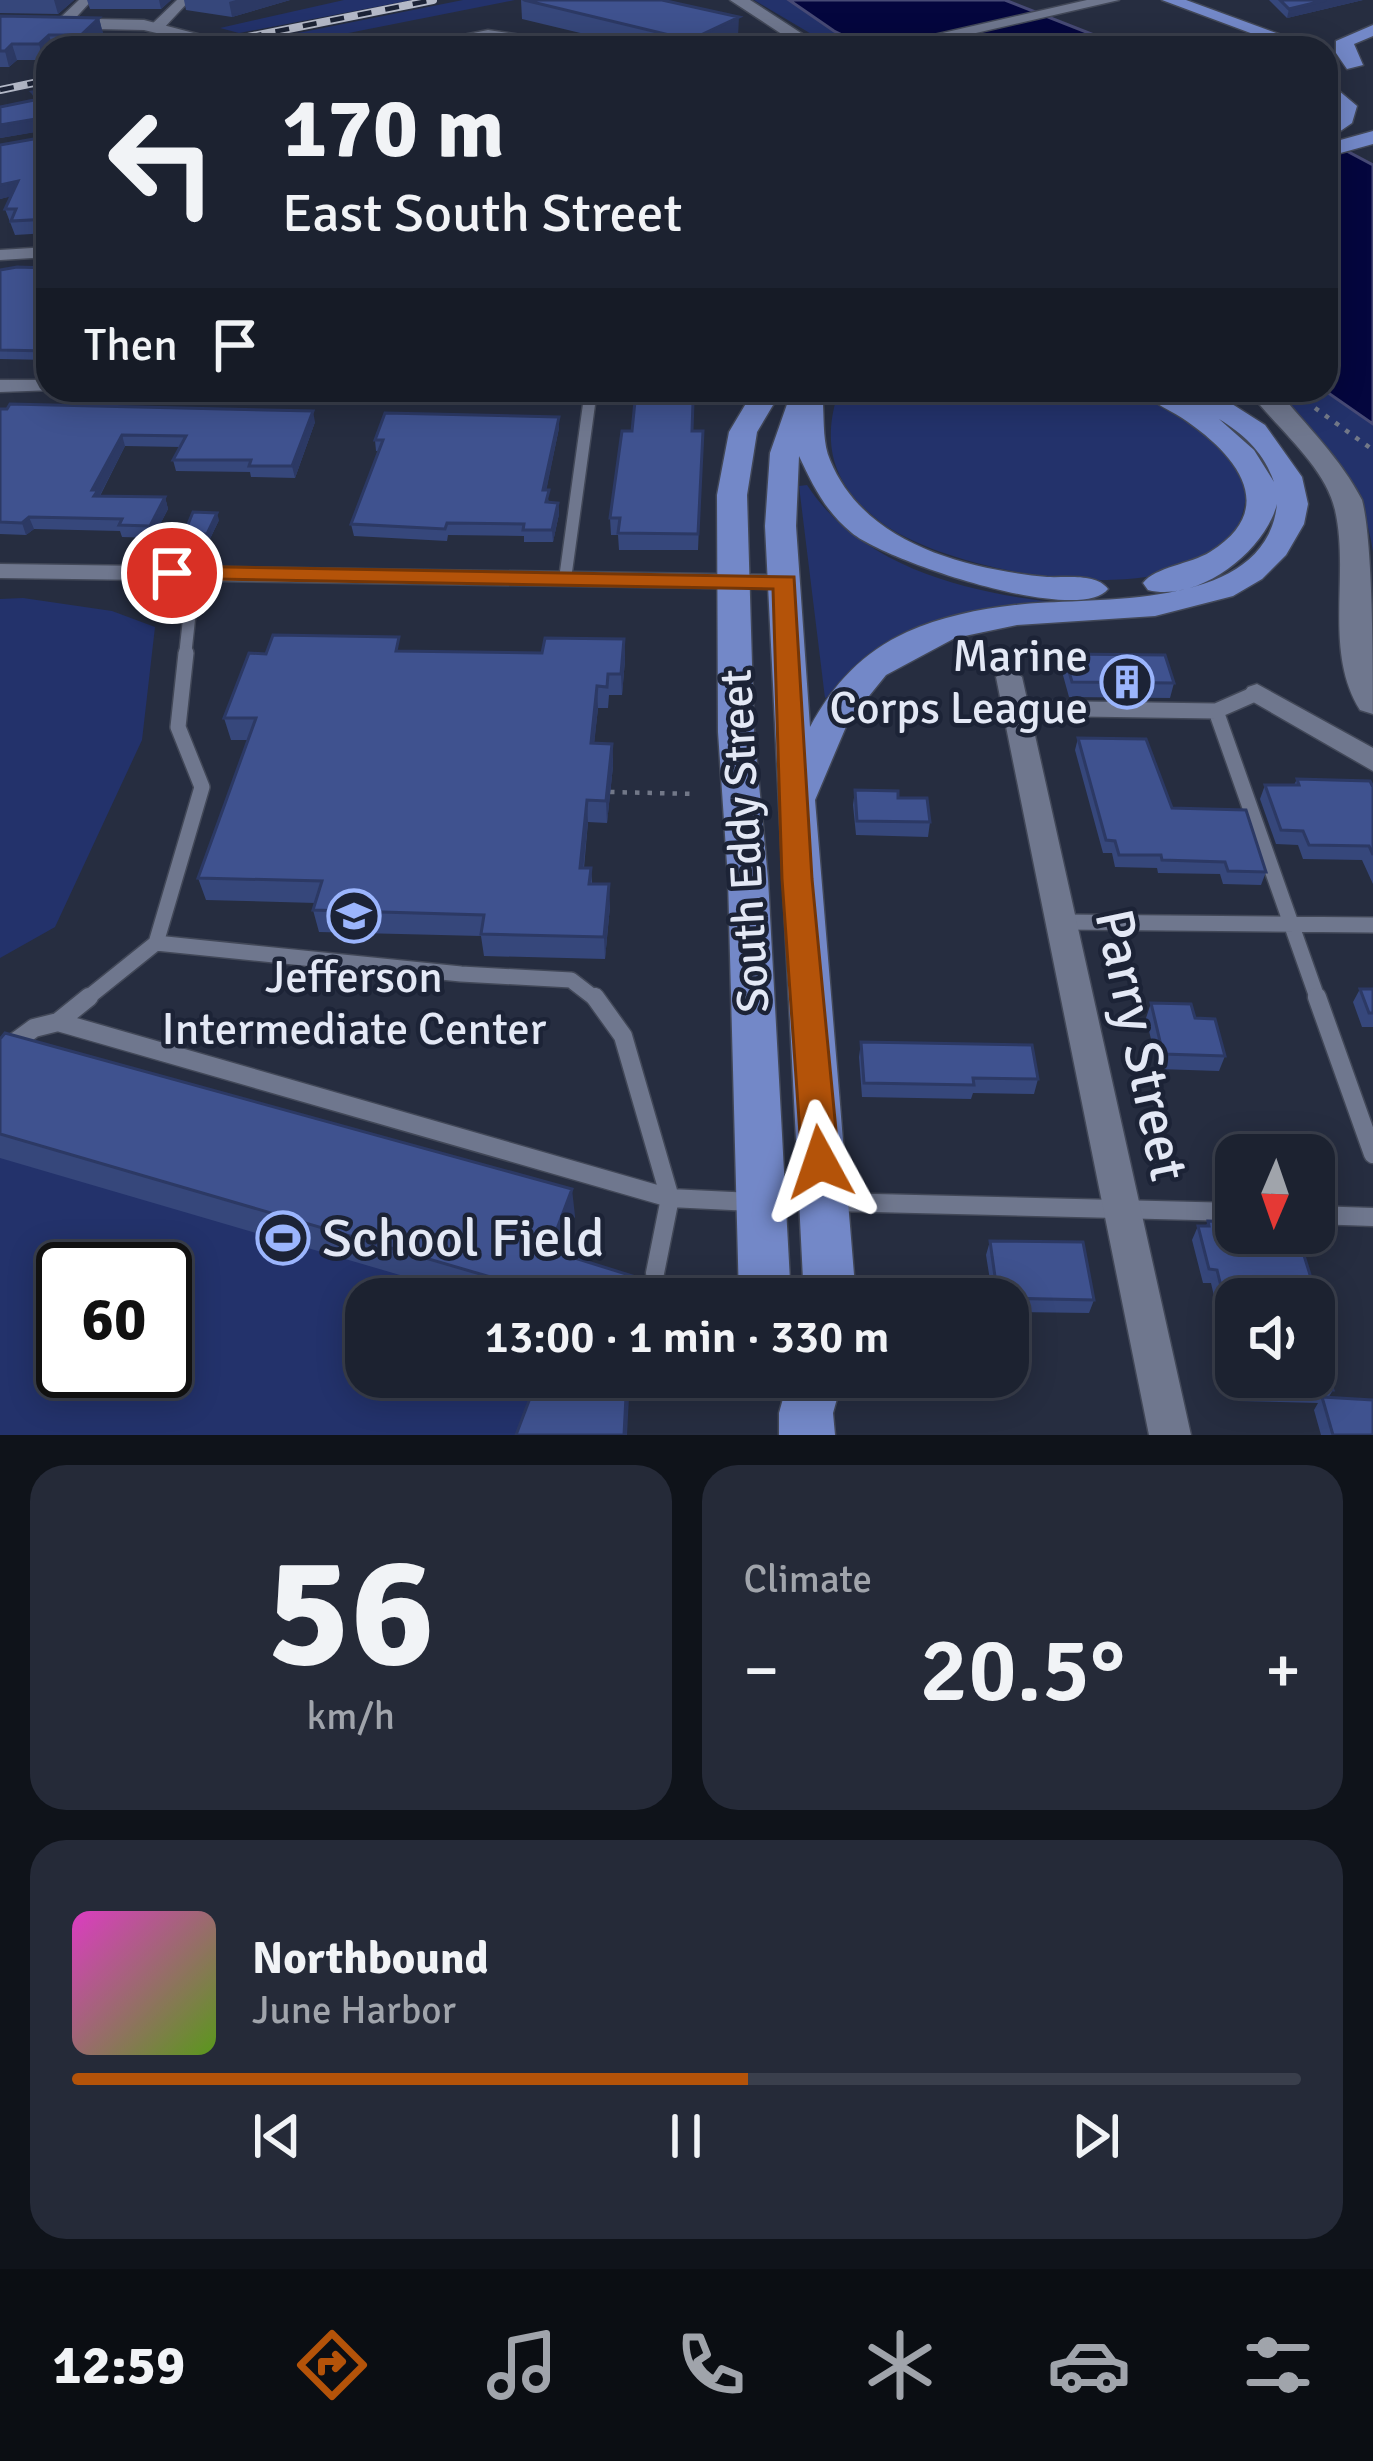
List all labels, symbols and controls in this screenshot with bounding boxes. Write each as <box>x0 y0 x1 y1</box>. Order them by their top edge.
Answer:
text: 170 m <box>282 77 504 181</box>
icon: left <box>84 84 240 240</box>
text: East South Street <box>282 180 682 247</box>
icon: arrive <box>202 312 268 378</box>
text: Then <box>84 318 178 373</box>
pin <box>121 522 223 624</box>
icon: arrive <box>139 540 205 606</box>
place label: Marine Corps League <box>829 629 1088 736</box>
building icon: Marine Corps League <box>1099 654 1155 710</box>
street label: South Eddy Street <box>709 668 781 1014</box>
school or university icon: Jefferson Intermediate Center <box>326 888 382 944</box>
street label: Parry Street <box>1080 903 1202 1187</box>
place label: Jefferson Intermediate Center <box>162 950 547 1057</box>
position arrow <box>757 1099 883 1225</box>
north arrow <box>1215 1134 1335 1254</box>
map controls <box>1215 1134 1335 1398</box>
place label: School Field <box>322 1205 605 1272</box>
sports icon: School Field <box>255 1210 311 1266</box>
speed limit sign: 60 <box>36 1242 192 1398</box>
button: sound <box>1215 1278 1335 1398</box>
text: 13:00 · 1 min · 330 m <box>485 1310 889 1365</box>
text: 56 <box>267 1517 435 1710</box>
text: Climate <box>744 1555 872 1603</box>
text: 20.5° <box>920 1615 1125 1726</box>
text: − <box>744 1630 779 1711</box>
text: + <box>1265 1630 1301 1711</box>
text: km/h <box>307 1692 395 1740</box>
text: Northbound <box>252 1931 489 1986</box>
text: June Harbor <box>252 1986 456 2034</box>
icon: previous <box>244 2103 310 2169</box>
icon: pause <box>653 2103 719 2169</box>
icon: next <box>1063 2103 1129 2169</box>
icon: directions <box>290 2323 374 2407</box>
icon: music <box>480 2323 564 2407</box>
icon: phone <box>669 2323 753 2407</box>
icon: climate <box>858 2323 942 2407</box>
icon: car <box>1047 2323 1131 2407</box>
icon: filters <box>1236 2323 1320 2407</box>
text: 12:59 <box>53 2332 185 2399</box>

